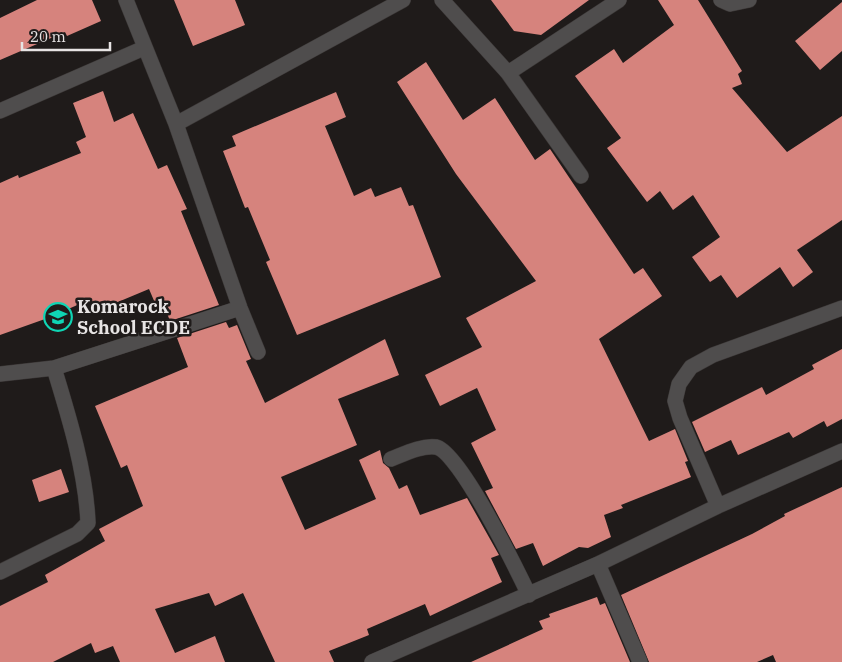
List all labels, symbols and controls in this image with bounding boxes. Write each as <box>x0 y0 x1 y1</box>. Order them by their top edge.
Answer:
scale bar <box>22 20 110 52</box>
text: 20 m <box>30 27 66 46</box>
place label: Komarock School ECDE <box>77 295 190 339</box>
school or university icon: Komarock School ECDE <box>43 302 73 332</box>

